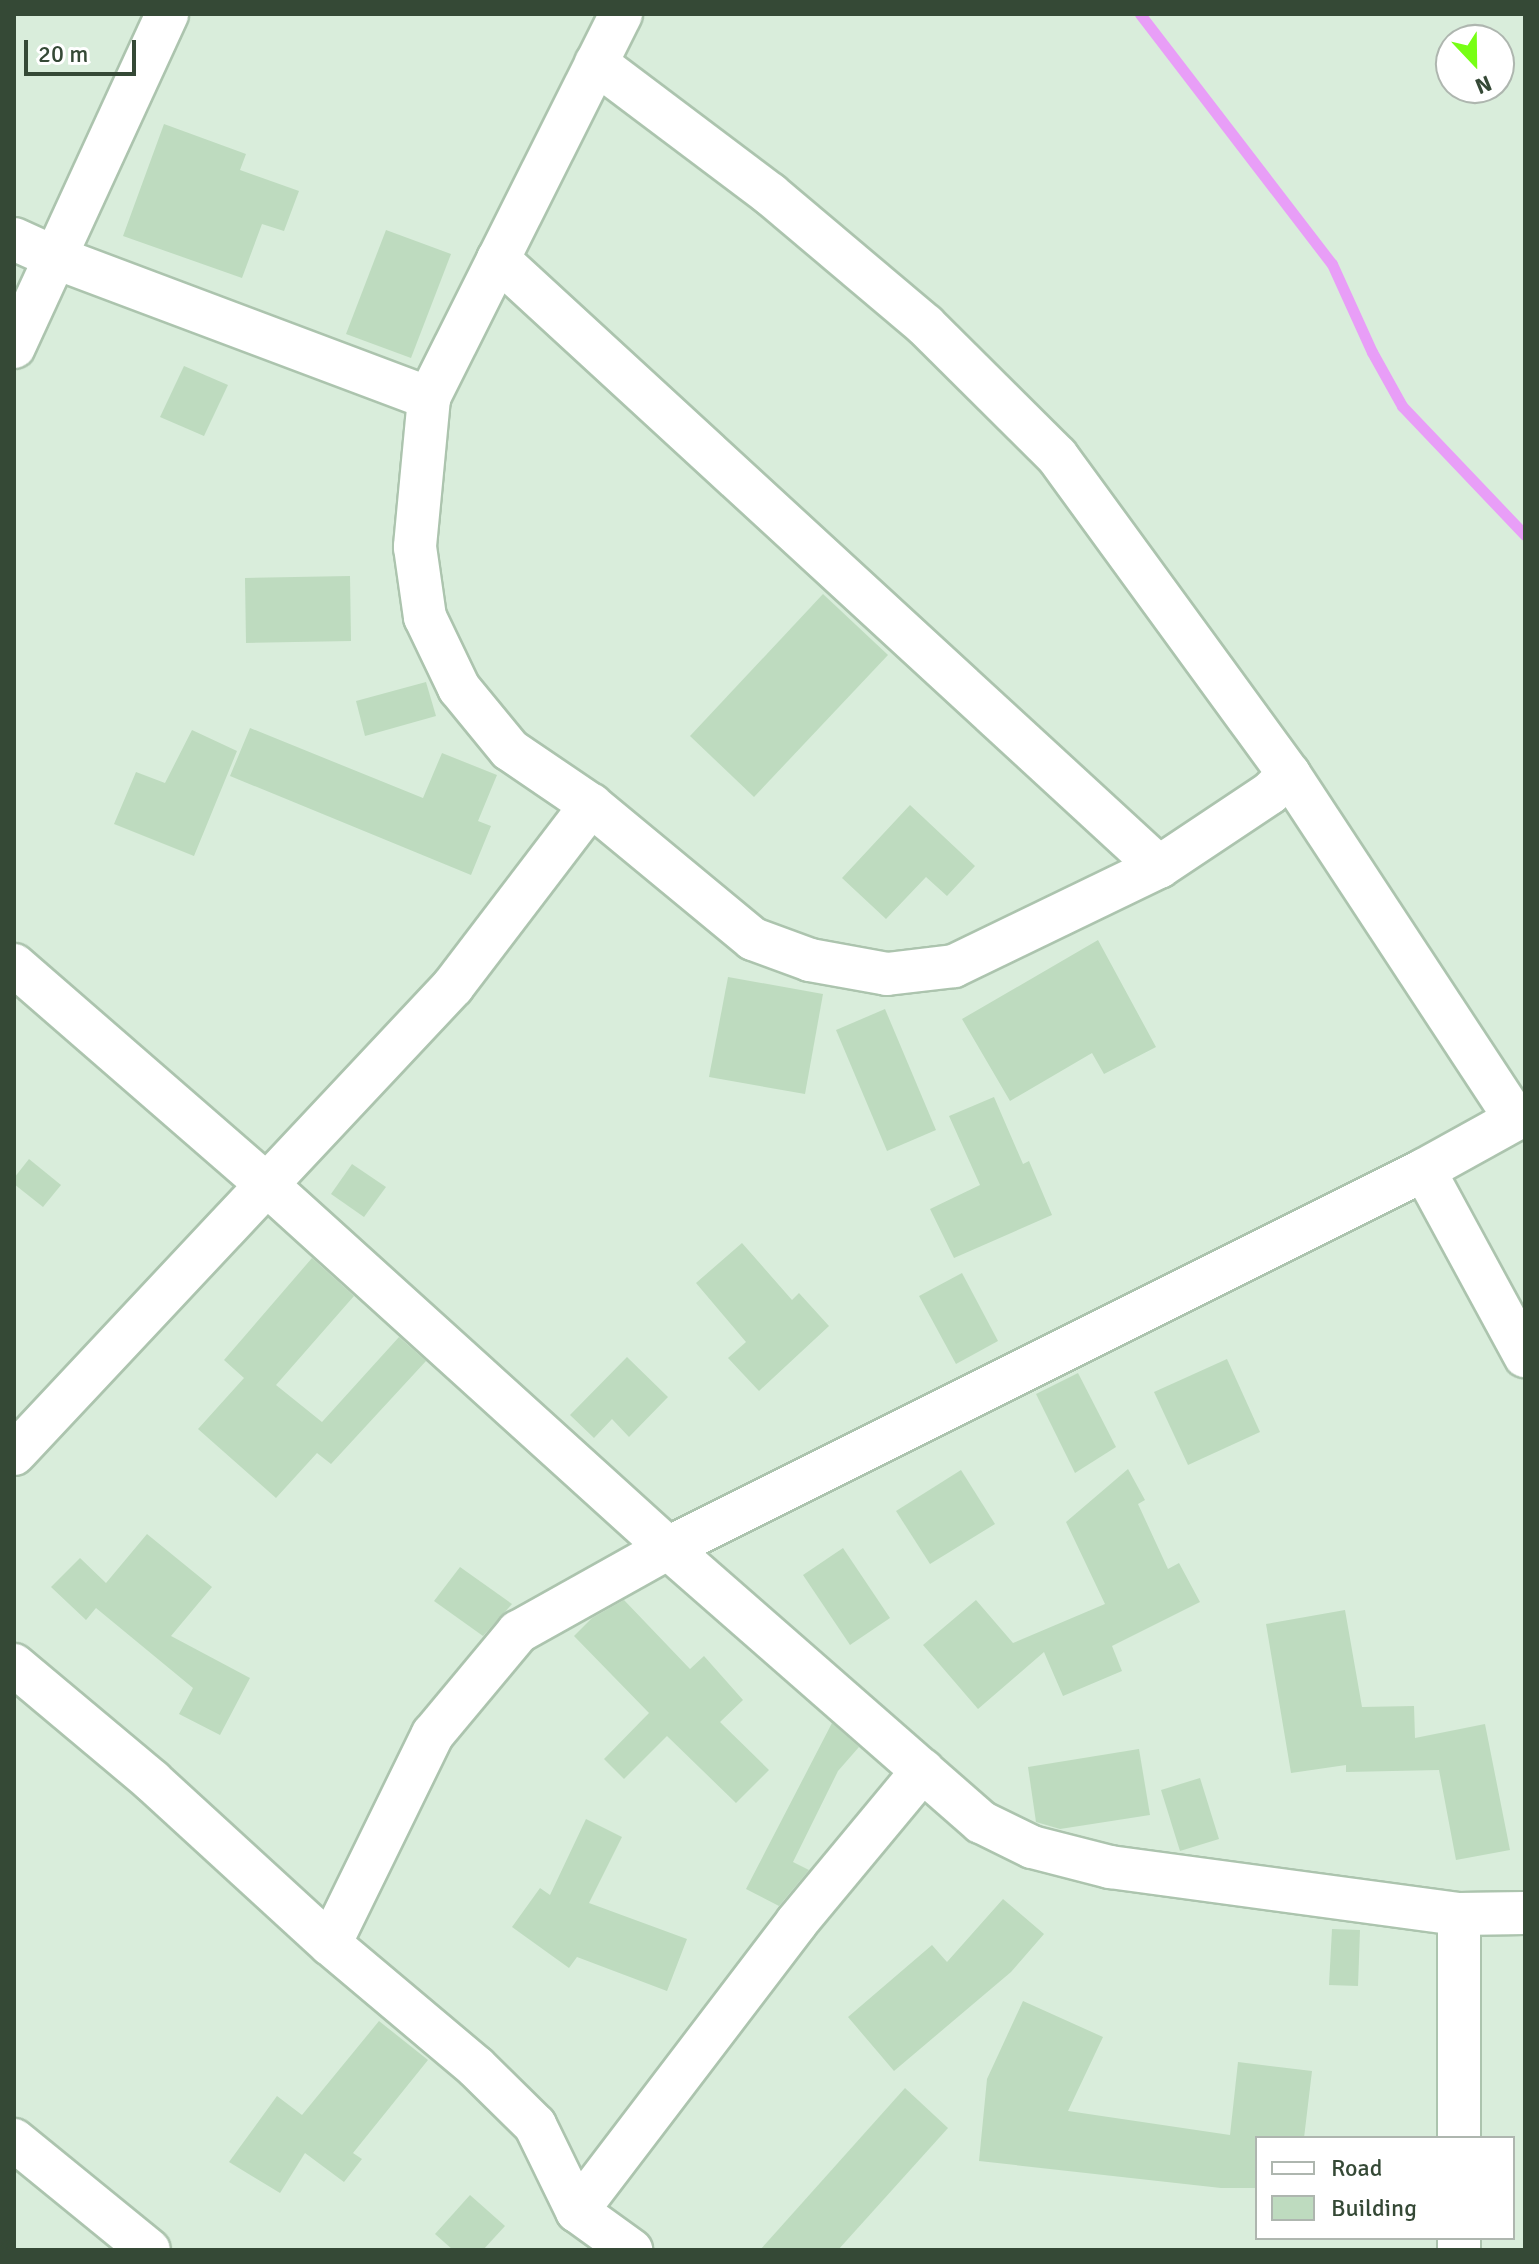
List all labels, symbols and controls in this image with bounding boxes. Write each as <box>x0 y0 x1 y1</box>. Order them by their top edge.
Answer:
scale bar <box>28 24 140 74</box>
north arrow <box>1435 24 1515 104</box>
text: 20 m <box>38 39 88 69</box>
text: N <box>1471 69 1496 100</box>
legend <box>1255 2136 1515 2240</box>
text: Road <box>1331 2153 1382 2183</box>
text: Building <box>1331 2193 1417 2223</box>

